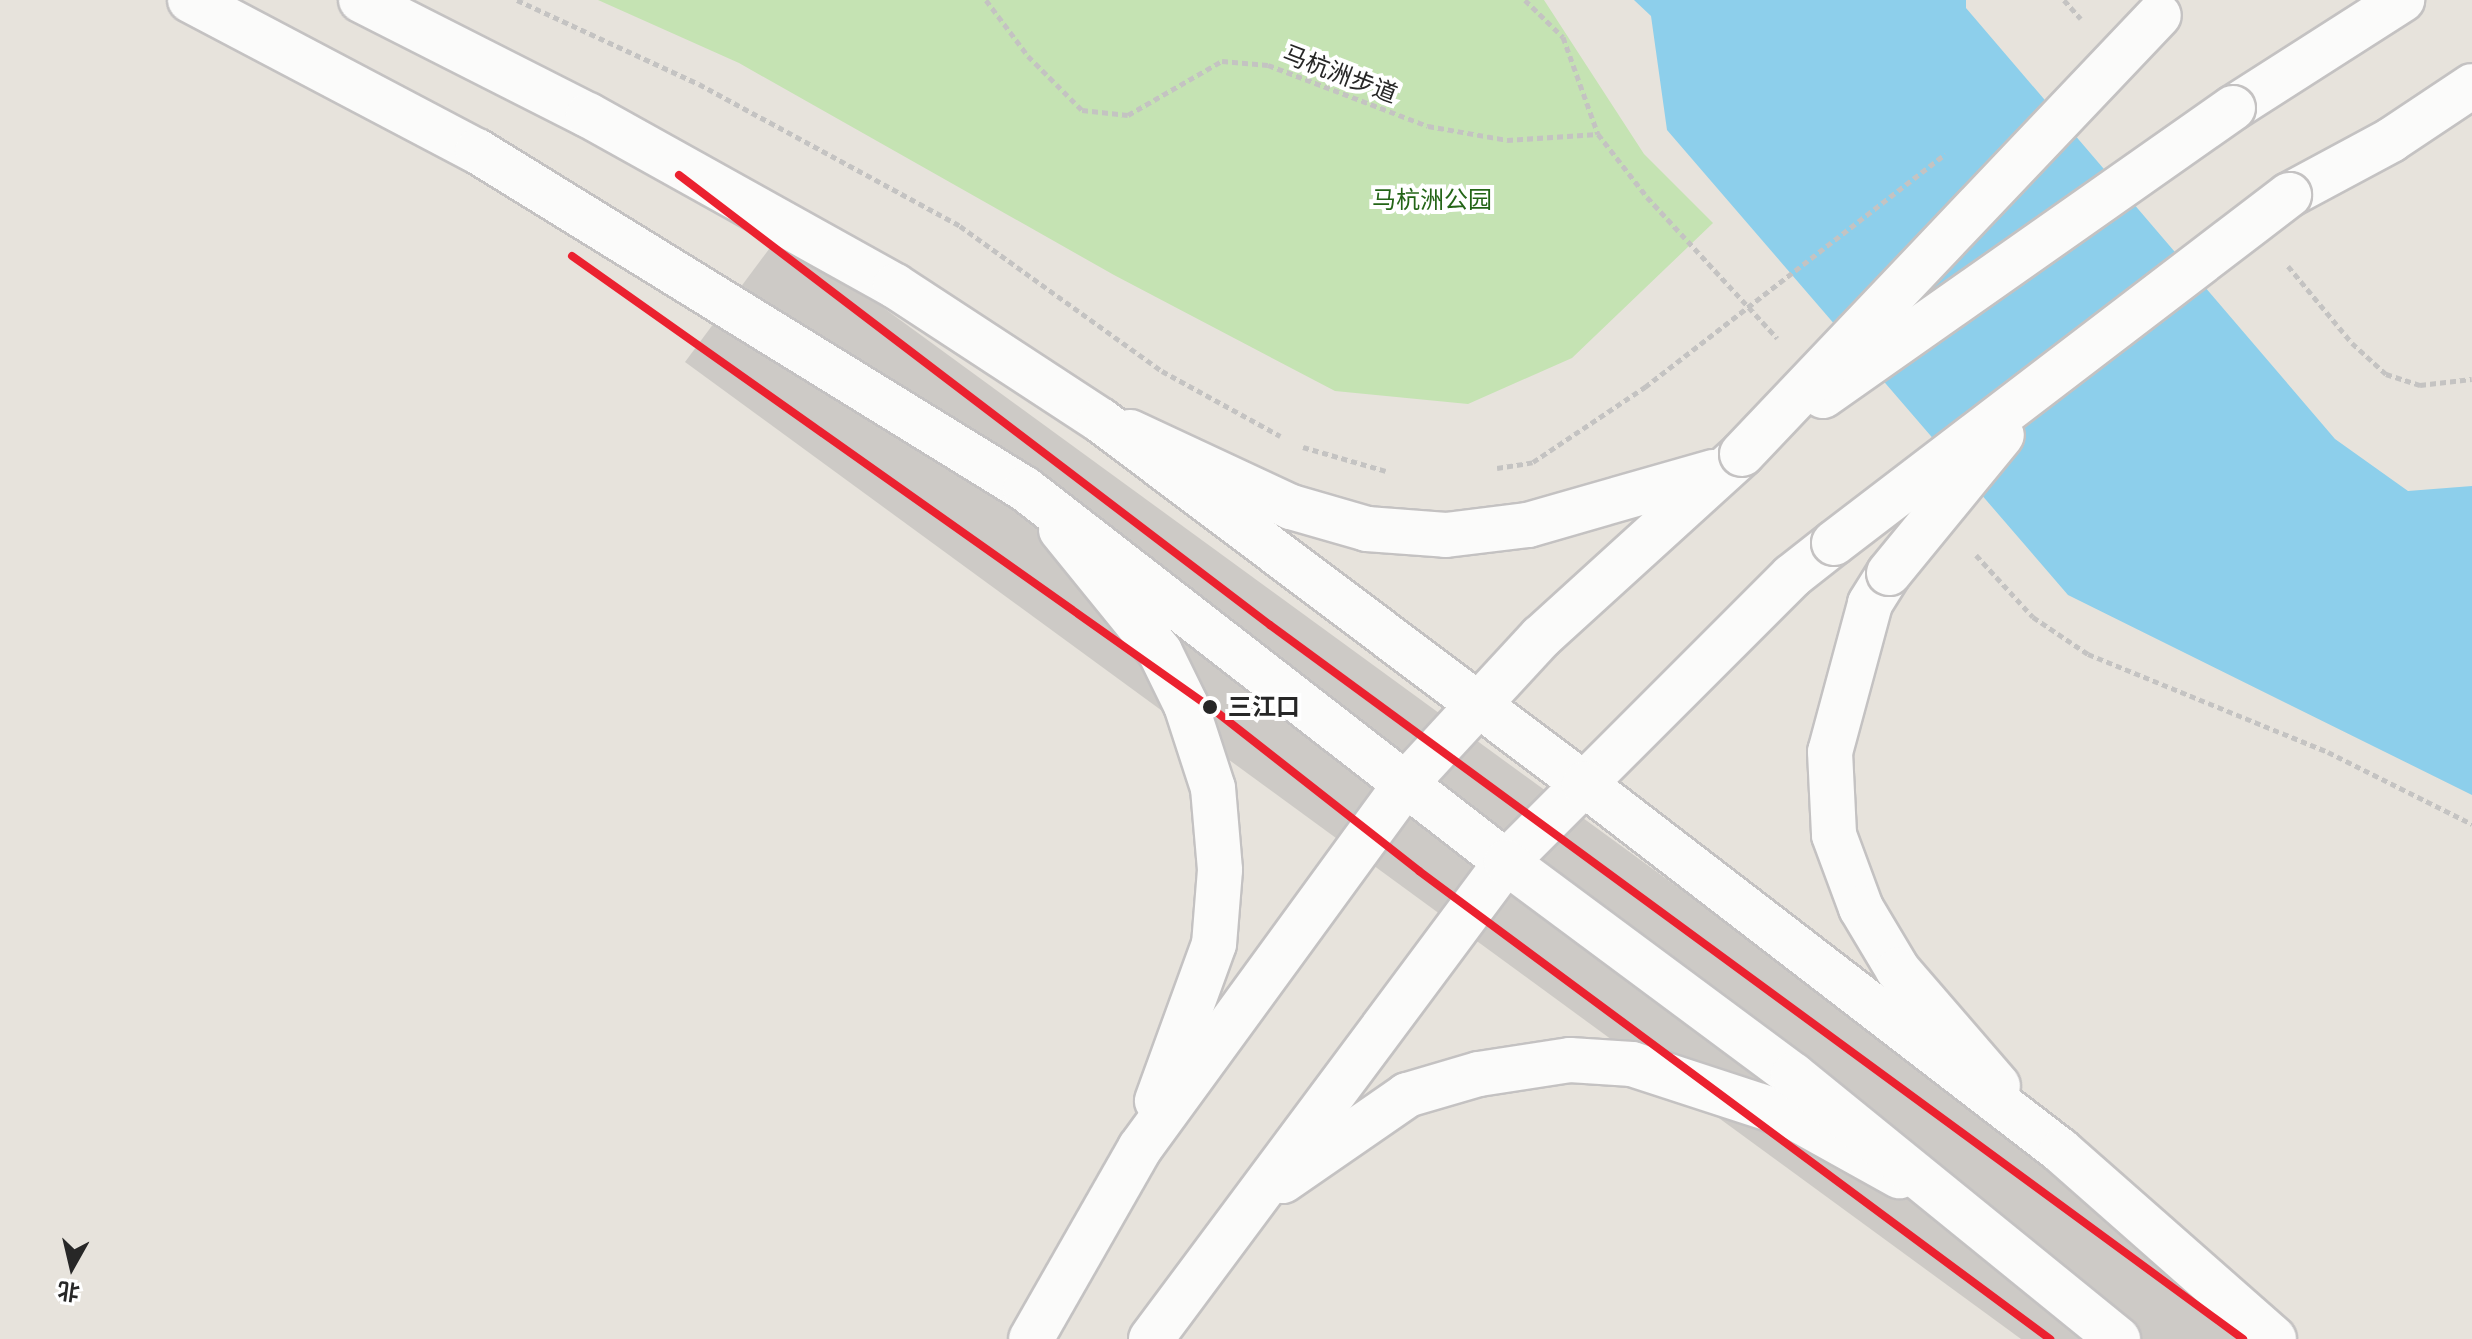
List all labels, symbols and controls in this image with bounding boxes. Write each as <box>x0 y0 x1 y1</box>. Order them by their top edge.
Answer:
street label: 马杭洲步道 <box>1279 39 1401 109</box>
park label: 马杭洲公园 <box>1372 186 1492 214</box>
place label: 三江口 <box>1228 693 1300 721</box>
marker: 三江口 <box>1199 696 1221 718</box>
north arrow <box>32 1227 112 1307</box>
text: 北 <box>56 1276 81 1306</box>

